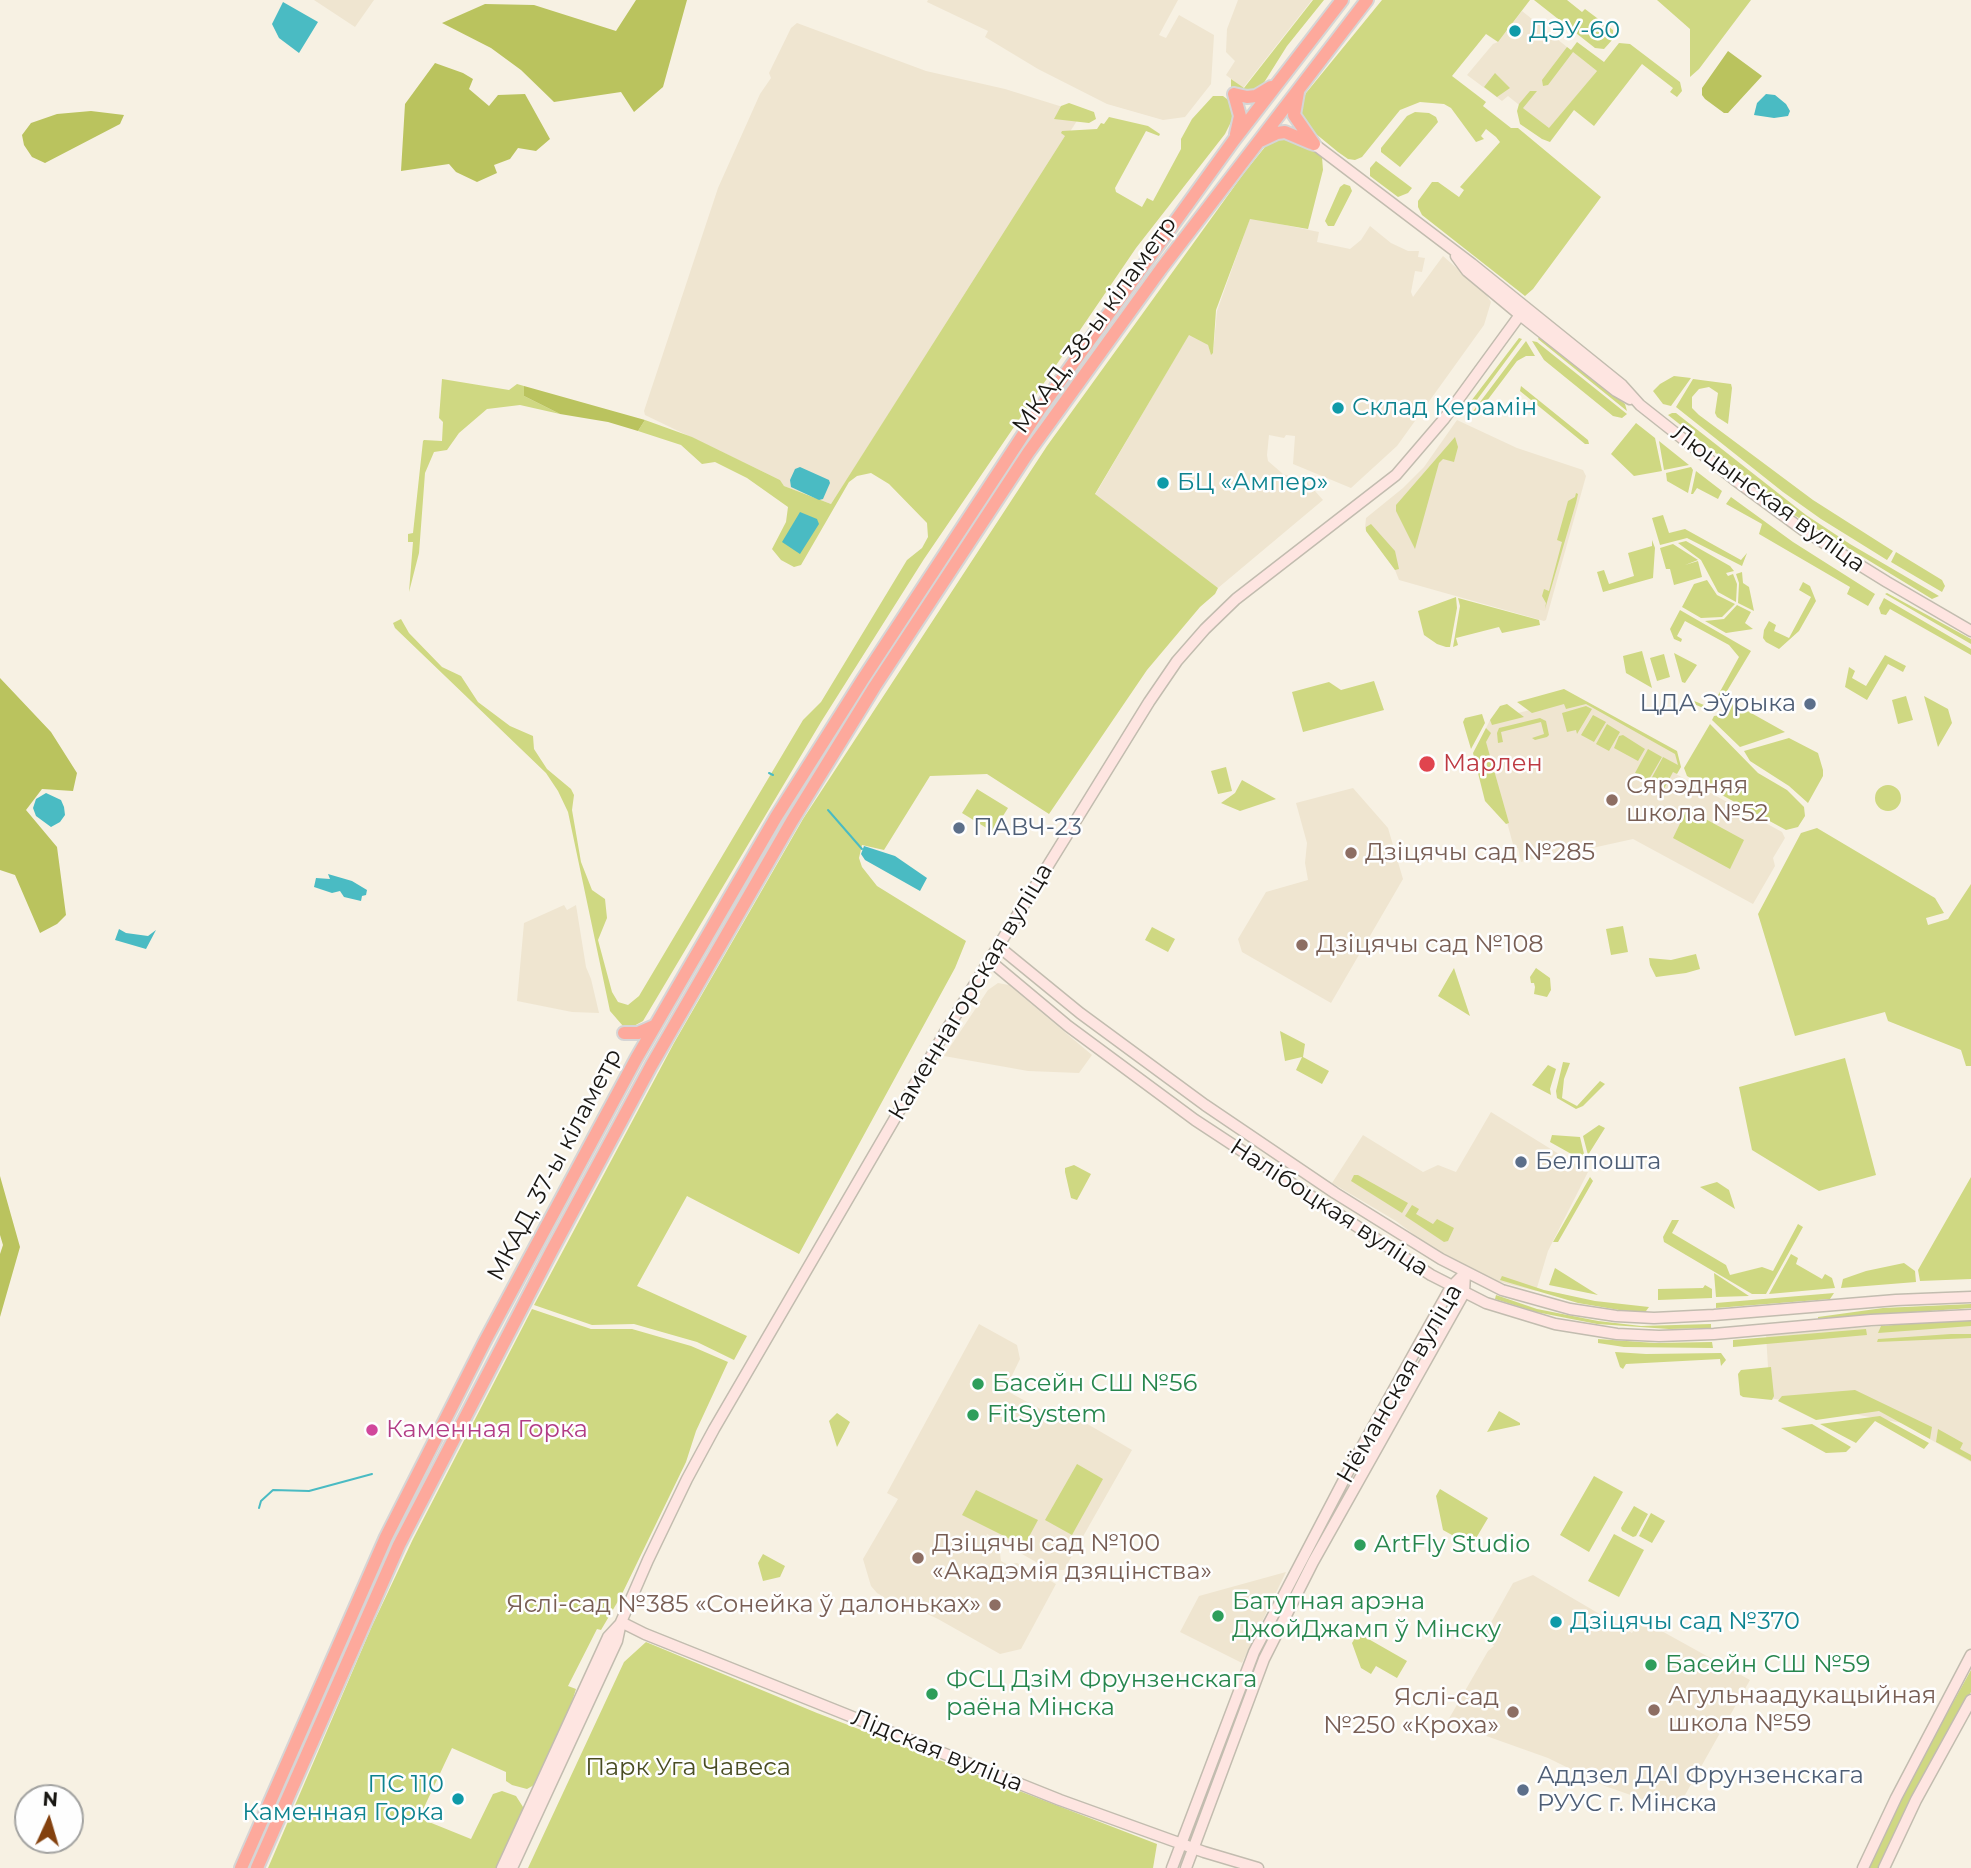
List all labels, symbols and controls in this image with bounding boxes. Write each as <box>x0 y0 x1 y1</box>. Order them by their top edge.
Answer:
place label: ДЭУ-60 <box>1529 17 1620 45</box>
marker: ДЭУ-60 <box>1507 23 1523 39</box>
street label: МКАД, 38-ы кіламетр <box>1007 211 1183 439</box>
place label: Склад Керамін <box>1352 394 1537 422</box>
marker: Склад Керамін <box>1330 400 1346 416</box>
street label: Люцынская вуліца <box>1665 419 1871 579</box>
place label: БЦ «Ампер» <box>1177 469 1328 497</box>
marker: БЦ «Ампер» <box>1155 475 1171 491</box>
place label: ЦДА Эўрыка <box>1640 690 1796 718</box>
marker: ЦДА Эўрыка <box>1802 696 1818 712</box>
place label: Марлен <box>1443 750 1543 778</box>
marker: Марлен <box>1417 754 1437 774</box>
place label: Сярэдняя школа №52 <box>1626 772 1768 828</box>
marker: Сярэдняя школа №52 <box>1604 792 1620 808</box>
place label: ПАВЧ-23 <box>973 814 1082 842</box>
marker: ПАВЧ-23 <box>951 820 967 836</box>
place label: Дзіцячы сад №285 <box>1365 839 1595 867</box>
marker: Дзіцячы сад №285 <box>1343 845 1359 861</box>
street label: Каменнагорская вуліца <box>883 858 1059 1126</box>
place label: Дзіцячы сад №108 <box>1316 931 1544 959</box>
marker: Дзіцячы сад №108 <box>1294 937 1310 953</box>
street label: МКАД, 37-ы кіламетр <box>482 1044 628 1286</box>
street label: Налібоцкая вуліца <box>1224 1133 1434 1283</box>
place label: Белпошта <box>1535 1148 1661 1176</box>
marker: Белпошта <box>1513 1154 1529 1170</box>
street label: Нёманская вуліца <box>1331 1279 1469 1489</box>
place label: Басейн СШ №56 <box>992 1370 1197 1398</box>
marker: Басейн СШ №56 <box>970 1376 986 1392</box>
place label: FitSystem <box>987 1401 1107 1429</box>
marker: FitSystem <box>965 1407 981 1423</box>
place label: Каменная Горка <box>386 1416 588 1444</box>
marker: Каменная Горка <box>364 1422 380 1438</box>
place label: Дзіцячы сад №100 «Акадэмія дзяцінства» <box>932 1530 1212 1586</box>
place label: ArtFly Studio <box>1374 1531 1530 1559</box>
marker: ArtFly Studio <box>1352 1537 1368 1553</box>
marker: Дзіцячы сад №100 «Акадэмія дзяцінства» <box>910 1550 926 1566</box>
place label: Батутная арэна ДжойДжамп ў Мінску <box>1232 1588 1501 1644</box>
place label: Яслі-сад №385 «Сонейка ў далоньках» <box>506 1591 981 1619</box>
marker: Яслі-сад №385 «Сонейка ў далоньках» <box>987 1597 1003 1613</box>
marker: Батутная арэна ДжойДжамп ў Мінску <box>1210 1608 1226 1624</box>
place label: Дзіцячы сад №370 <box>1570 1608 1800 1636</box>
marker: Дзіцячы сад №370 <box>1548 1614 1564 1630</box>
place label: Басейн СШ №59 <box>1665 1651 1870 1679</box>
marker: Басейн СШ №59 <box>1643 1657 1659 1673</box>
place label: ФСЦ ДзіМ Фрунзенскага раёна Мінска <box>946 1666 1257 1722</box>
place label: Агульнаадукацыйная школа №59 <box>1668 1682 1936 1738</box>
place label: Яслі-сад №250 «Кроха» <box>1323 1684 1499 1740</box>
marker: ФСЦ ДзіМ Фрунзенскага раёна Мінска <box>924 1686 940 1702</box>
marker: Агульнаадукацыйная школа №59 <box>1646 1702 1662 1718</box>
street label: Лідская вуліца <box>847 1703 1027 1799</box>
marker: Яслі-сад №250 «Кроха» <box>1505 1704 1521 1720</box>
park label: Парк Уга Чавеса <box>585 1754 791 1782</box>
place label: Аддзел ДАІ Фрунзенскага РУУС г. Мінска <box>1537 1762 1864 1818</box>
place label: ПС 110 Каменная Горка <box>242 1771 444 1827</box>
marker: Аддзел ДАІ Фрунзенскага РУУС г. Мінска <box>1515 1782 1531 1798</box>
north arrow <box>14 1784 84 1854</box>
text: N <box>42 1788 59 1812</box>
marker: ПС 110 Каменная Горка <box>450 1791 466 1807</box>

